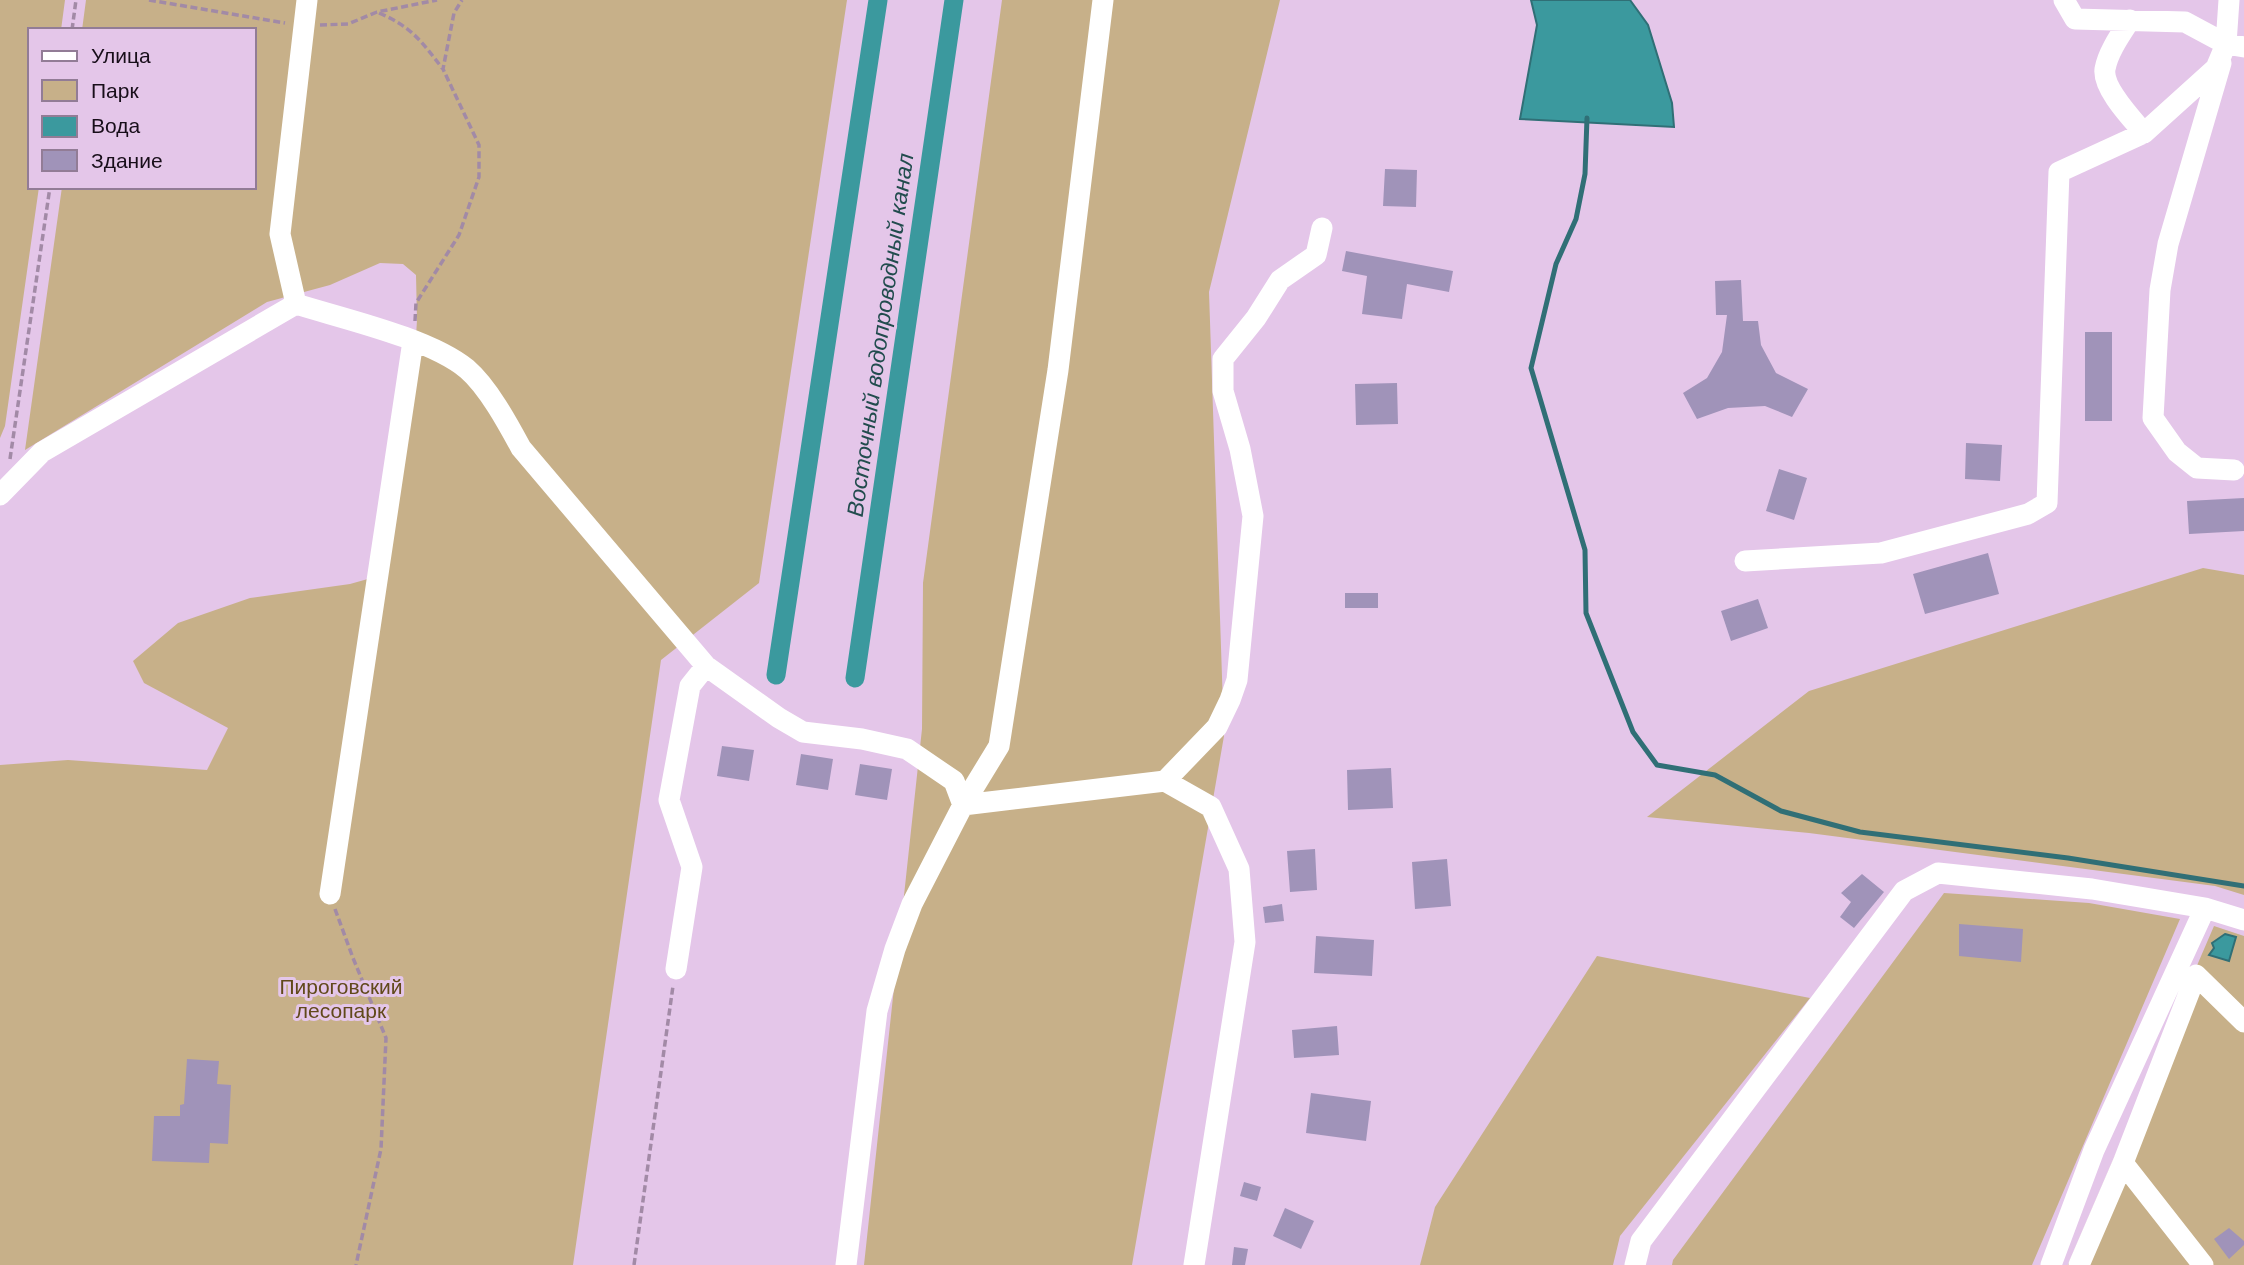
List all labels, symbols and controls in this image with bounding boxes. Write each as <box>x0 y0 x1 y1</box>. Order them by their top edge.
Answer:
legend <box>28 28 256 189</box>
text: Улица <box>91 42 151 70</box>
text: Парк <box>91 77 139 105</box>
text: Вода <box>91 112 140 140</box>
text: Здание <box>91 147 163 175</box>
water label: Восточный водопроводный канал <box>840 151 920 519</box>
park label: Пироговский лесопарк <box>279 973 403 1025</box>

